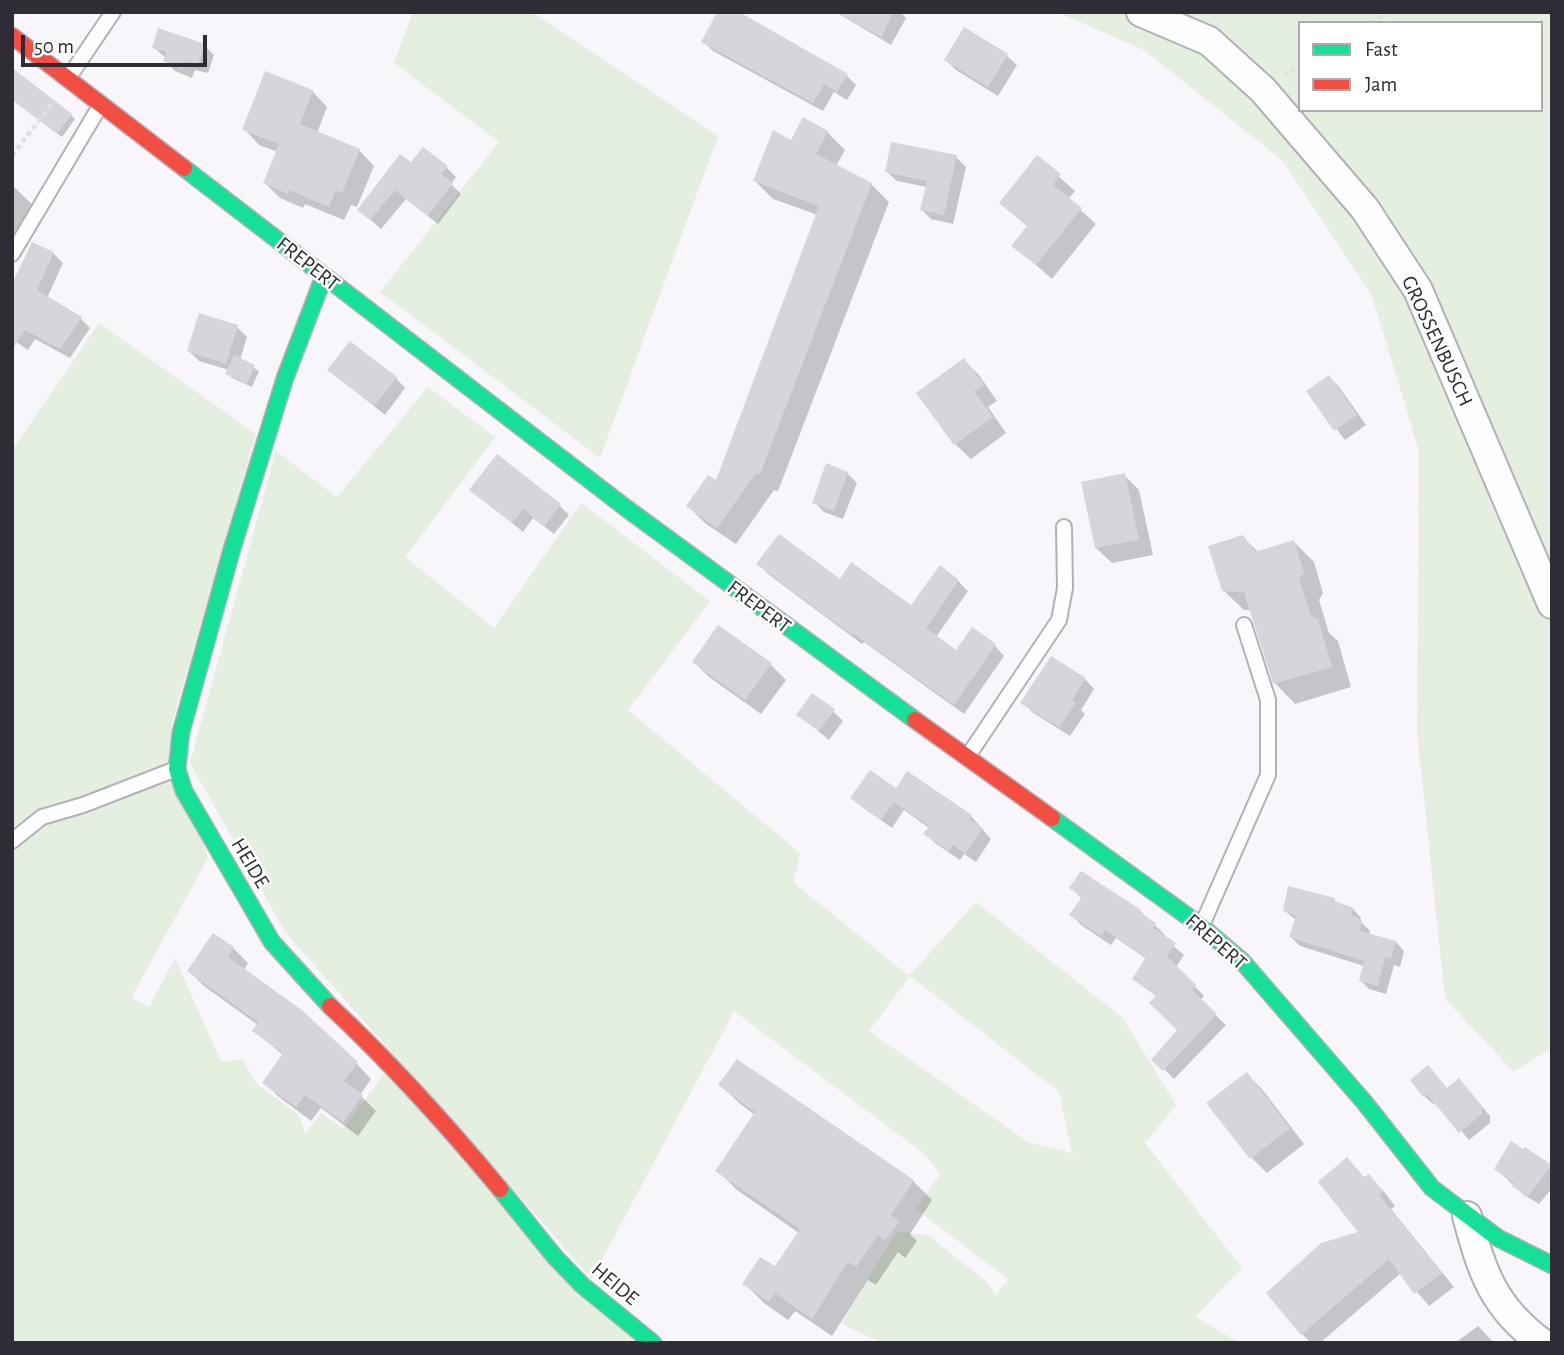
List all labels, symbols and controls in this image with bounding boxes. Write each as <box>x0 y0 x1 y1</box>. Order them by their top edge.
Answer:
scale bar <box>24 21 210 65</box>
legend <box>1298 21 1543 112</box>
text: 50 m <box>34 36 74 57</box>
text: Fast <box>1365 39 1398 60</box>
text: Jam <box>1365 74 1397 95</box>
street label: FREPERT <box>271 232 345 296</box>
street label: GROSSENBUSCH <box>1396 272 1478 410</box>
street label: FREPERT <box>722 575 796 639</box>
street label: HEIDE <box>225 833 275 893</box>
street label: FREPERT <box>1180 909 1252 975</box>
street label: HEIDE <box>586 1257 644 1311</box>

